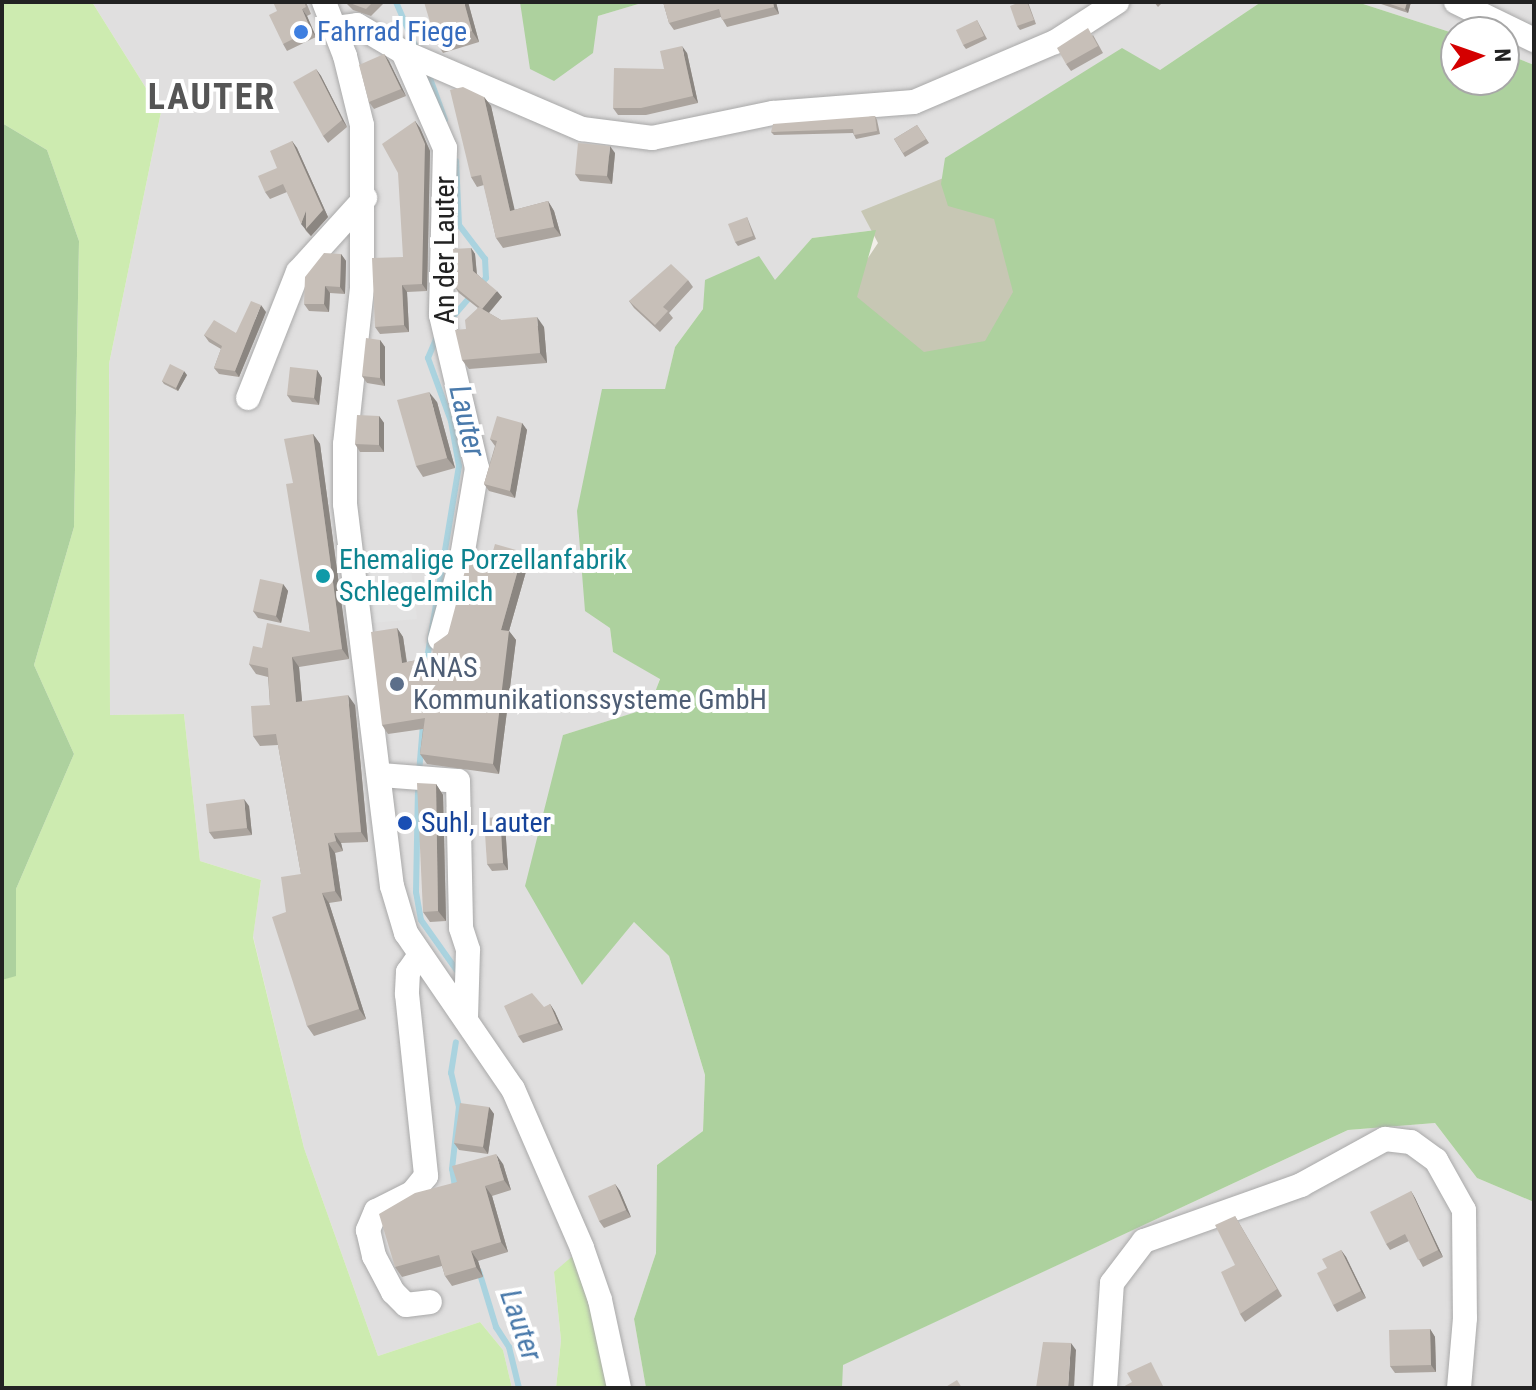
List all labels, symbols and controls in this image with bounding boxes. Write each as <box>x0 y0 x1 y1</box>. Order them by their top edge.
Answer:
place label: Fahrrad Fiege <box>317 15 467 49</box>
north arrow <box>1440 16 1520 96</box>
marker: Fahrrad Fiege <box>292 23 310 41</box>
text: N <box>1490 48 1515 62</box>
district label: LAUTER <box>148 76 276 120</box>
street label: An der Lauter <box>428 176 462 324</box>
water label: Lauter <box>441 381 493 461</box>
place label: Ehemalige Porzellanfabrik Schlegelmilch <box>339 543 627 609</box>
marker: Ehemalige Porzellanfabrik Schlegelmilch <box>314 567 332 585</box>
place label: ANAS Kommunikationssysteme GmbH <box>413 651 767 717</box>
marker: ANAS Kommunikationssysteme GmbH <box>388 675 406 693</box>
place label: Suhl, Lauter <box>421 806 551 840</box>
marker: Suhl, Lauter <box>396 814 414 832</box>
water label: Lauter <box>492 1285 550 1365</box>

